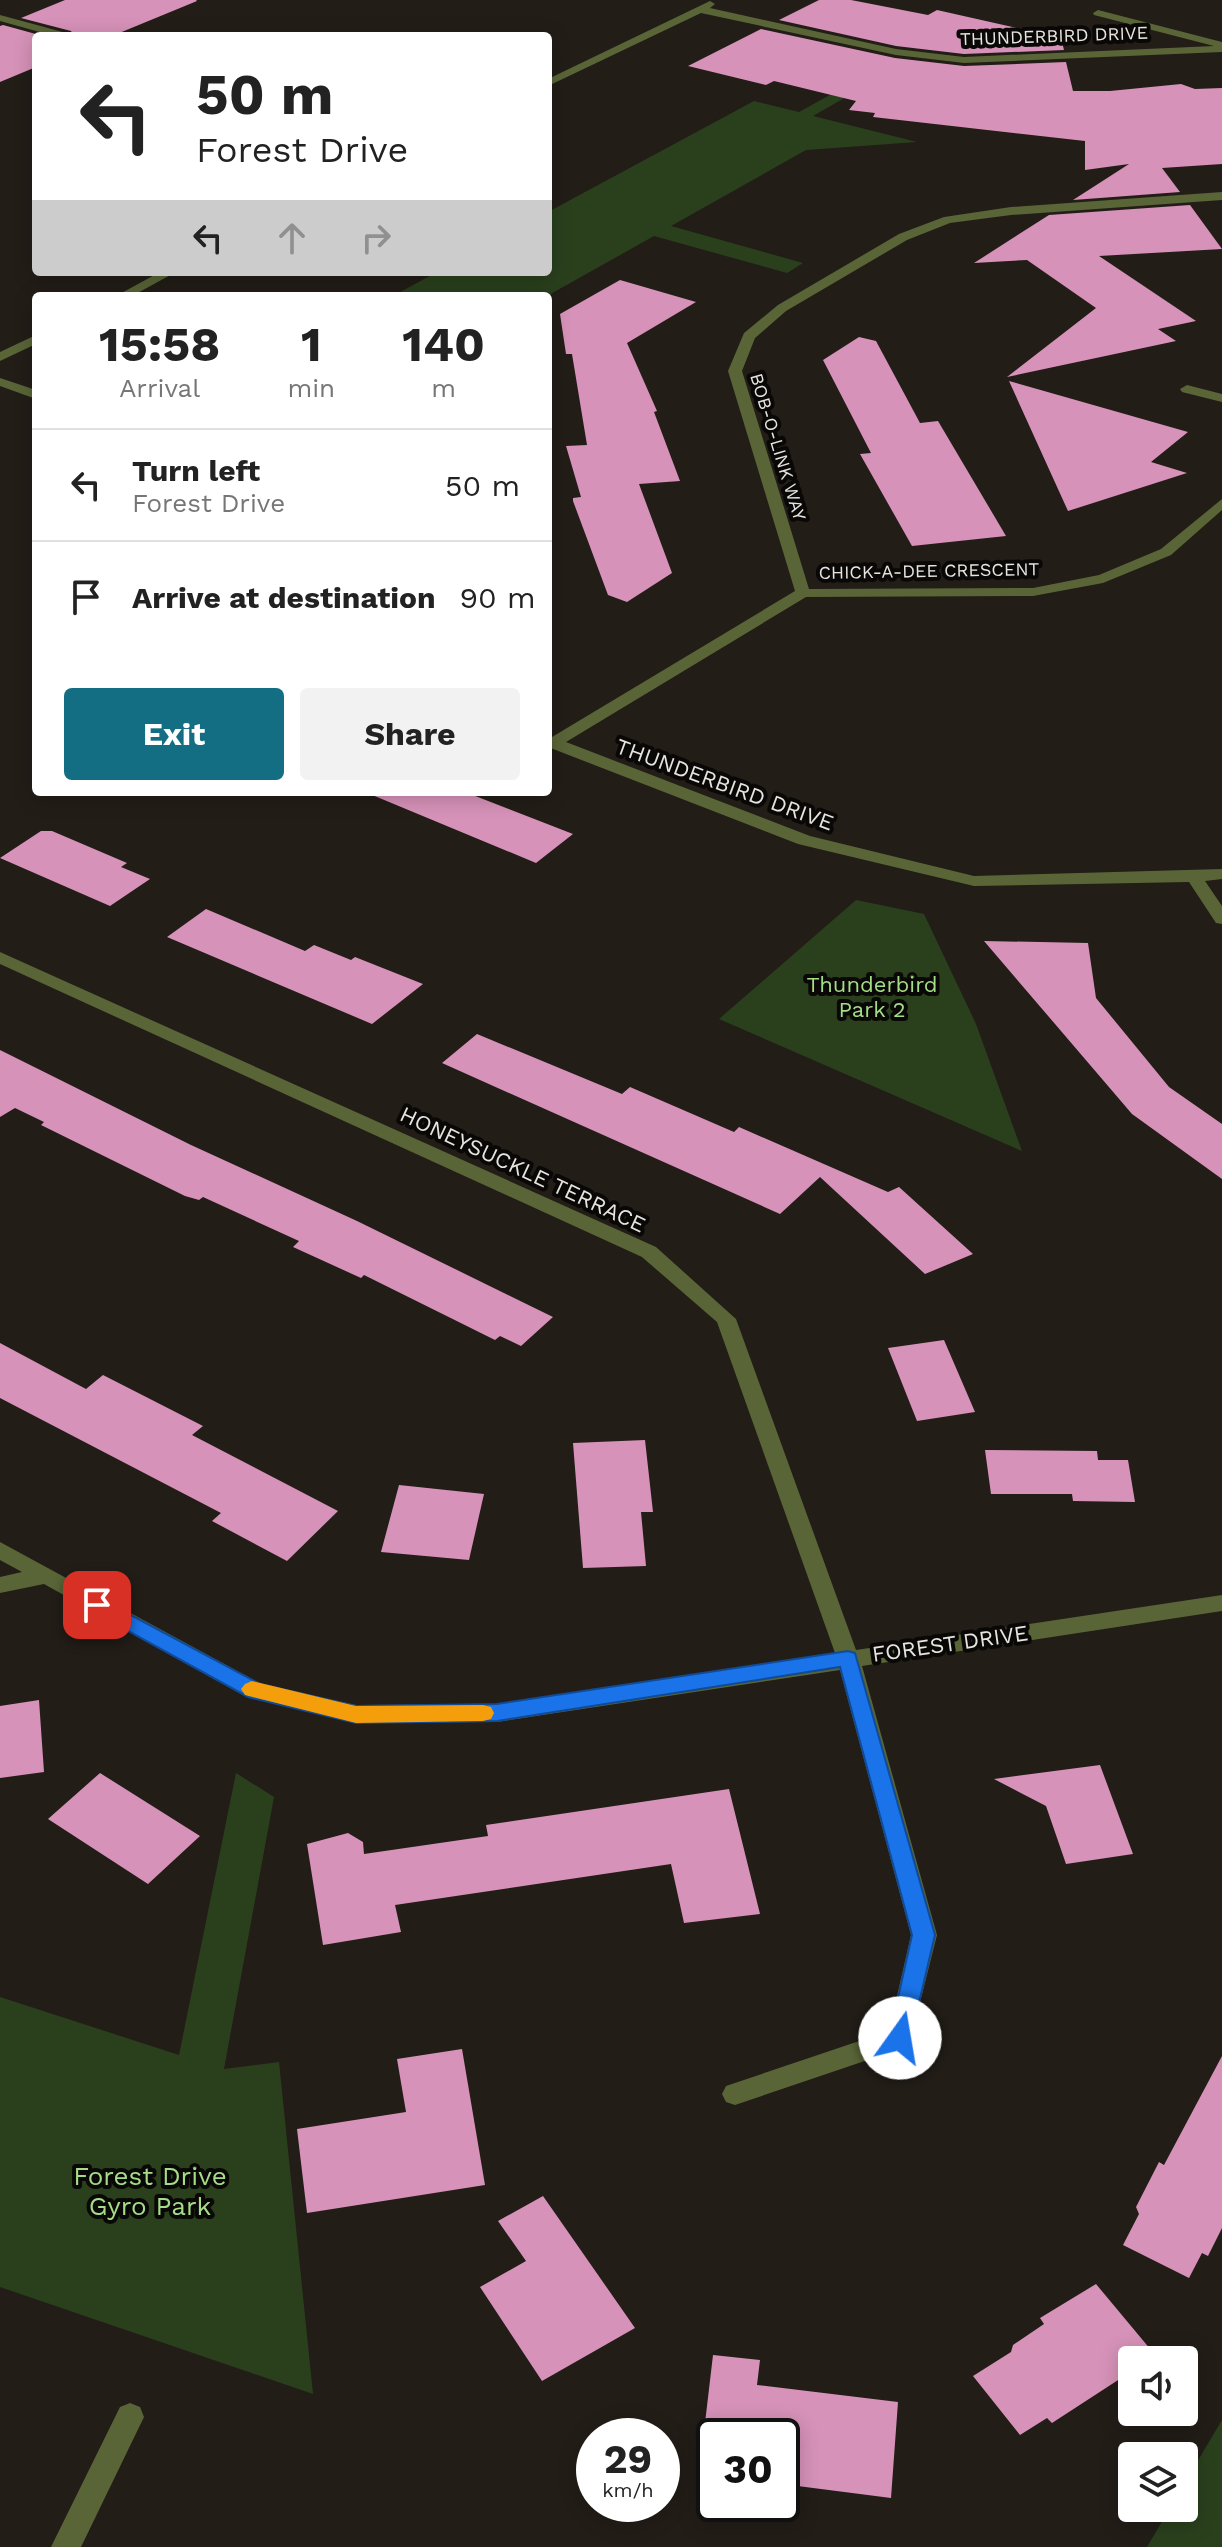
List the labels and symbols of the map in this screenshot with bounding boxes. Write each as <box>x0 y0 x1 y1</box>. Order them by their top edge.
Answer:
street label: THUNDERBIRD DRIVE <box>960 22 1148 49</box>
street label: BOB-O-LINK WAY <box>746 371 811 524</box>
street label: CHICK-A-DEE CRESCENT <box>818 558 1040 583</box>
street label: THUNDERBIRD DRIVE <box>613 733 837 836</box>
park label: Thunderbird Park 2 <box>806 972 938 1022</box>
street label: HONEYSUCKLE TERRACE <box>396 1101 650 1237</box>
pin <box>63 1571 131 1639</box>
street label: FOREST DRIVE <box>870 1620 1030 1667</box>
position arrow <box>858 1996 942 2080</box>
park label: Forest Drive Gyro Park <box>73 2161 227 2221</box>
speed limit sign: 30 <box>696 2418 800 2522</box>

